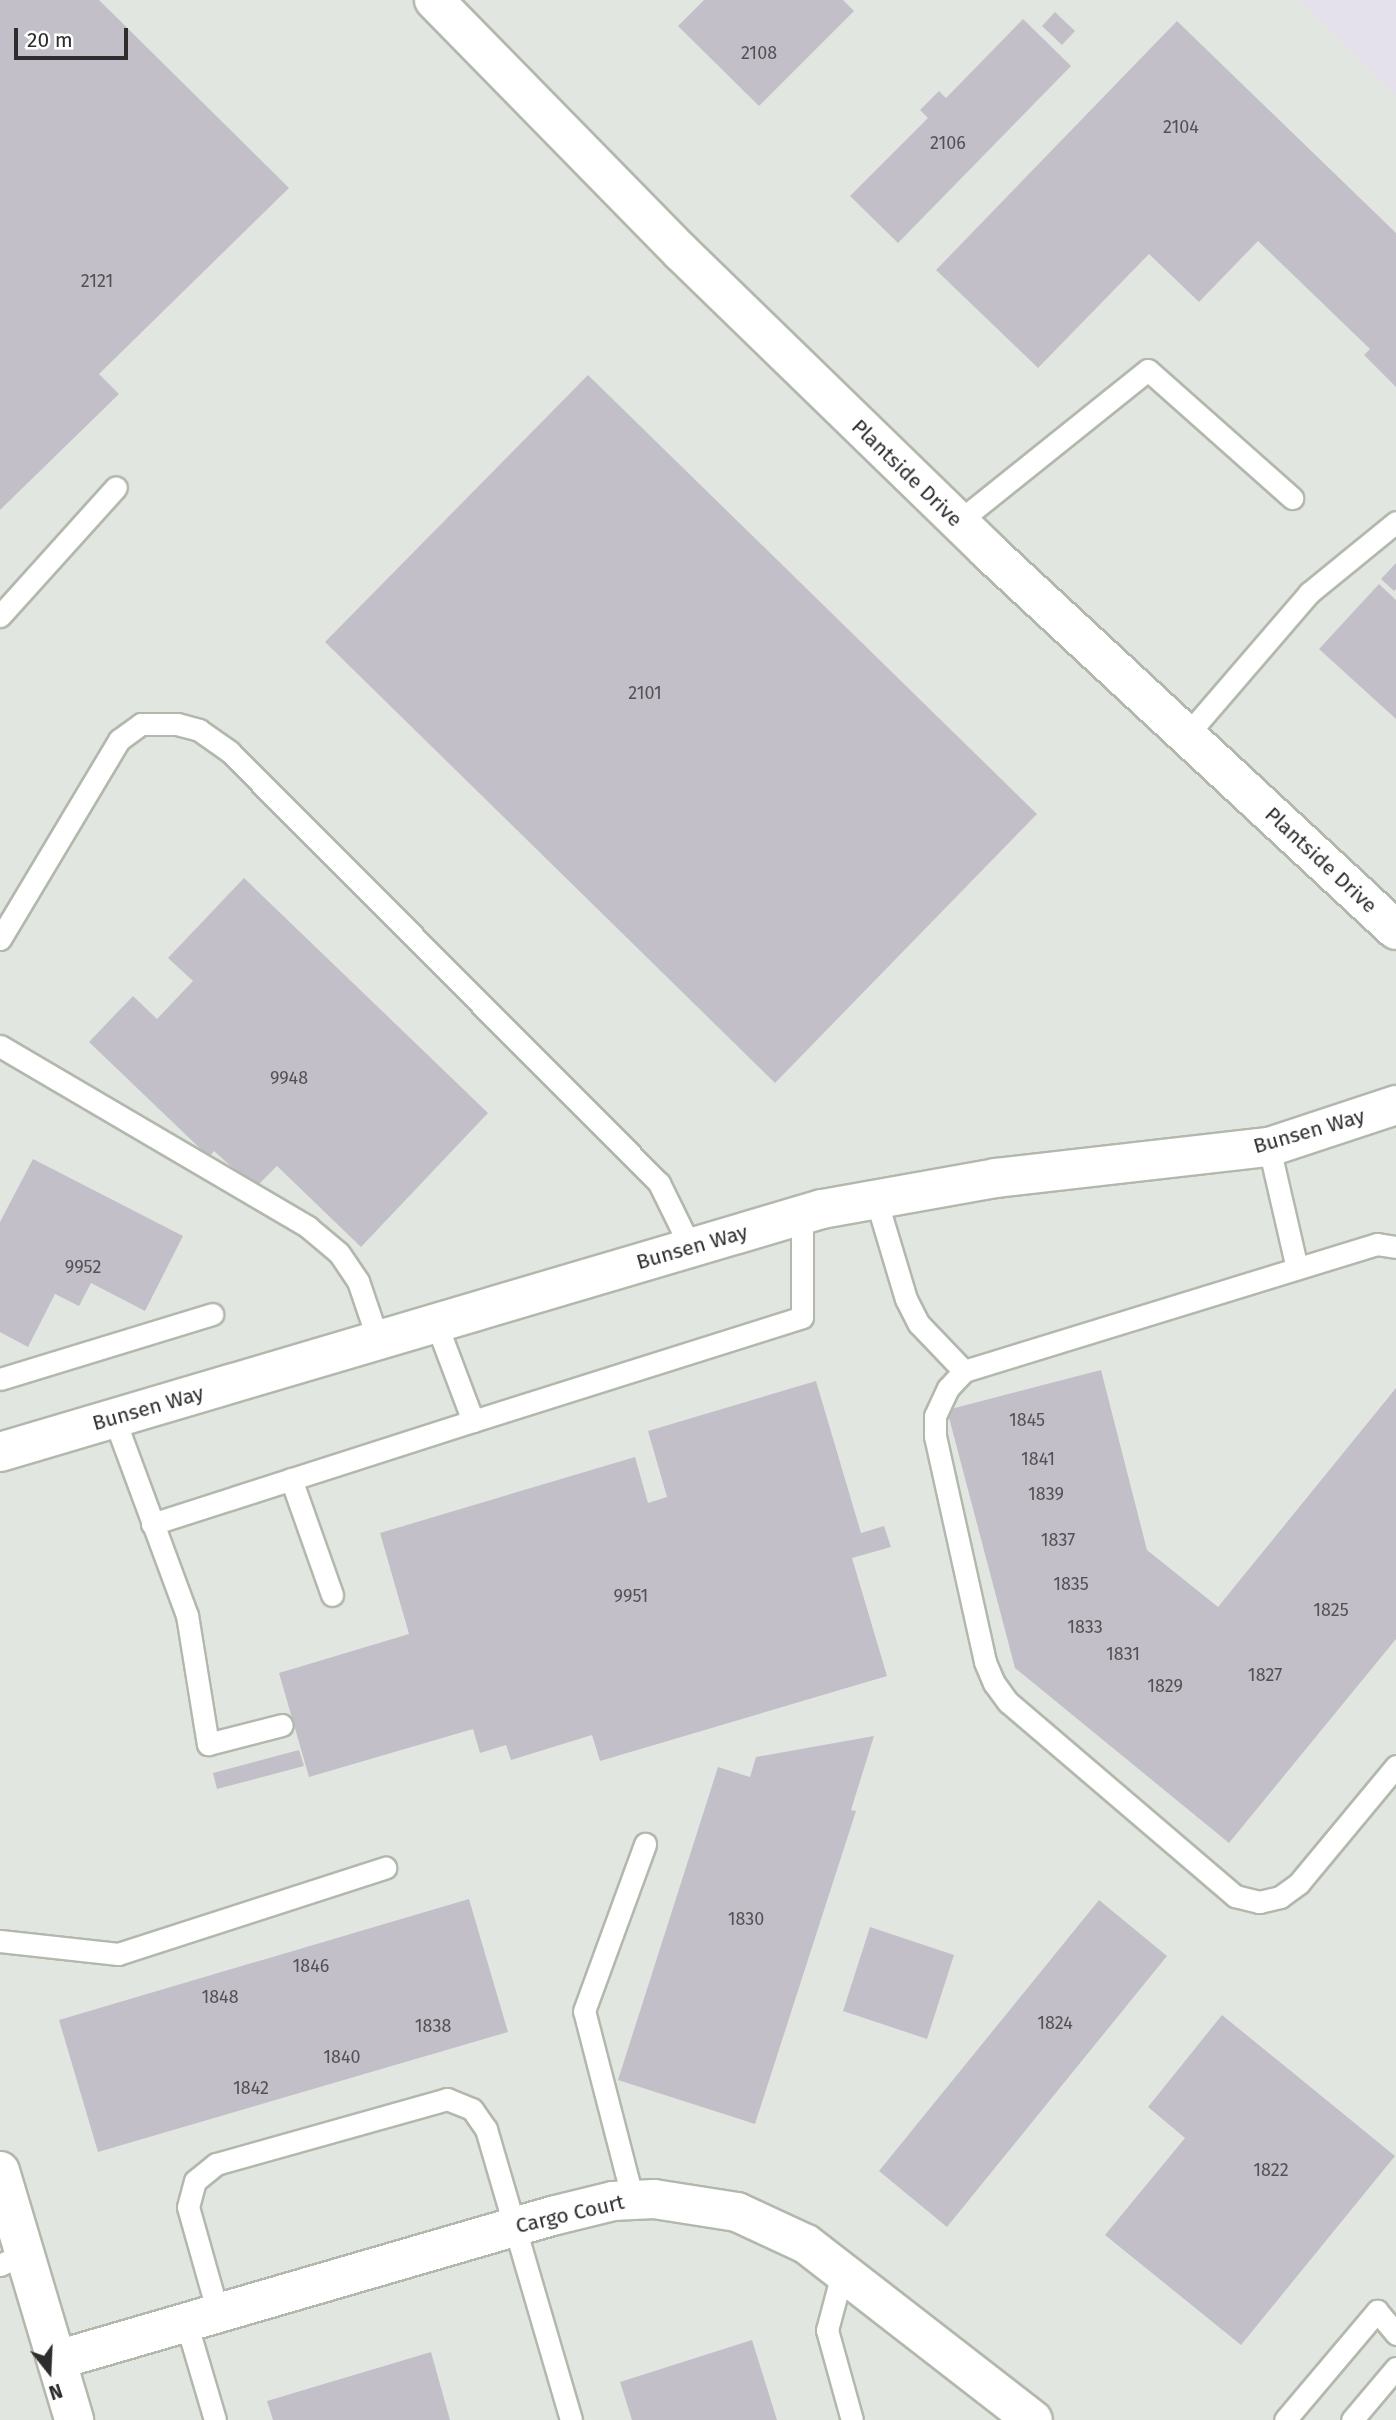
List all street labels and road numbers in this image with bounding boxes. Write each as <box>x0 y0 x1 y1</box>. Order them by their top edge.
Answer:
street label: Plantside Drive <box>846 414 968 532</box>
street label: Plantside Drive <box>1260 802 1382 918</box>
street label: Bunsen Way <box>1250 1103 1368 1159</box>
street label: Bunsen Way <box>633 1219 751 1275</box>
street label: Bunsen Way <box>89 1380 207 1436</box>
street label: Cargo Court <box>513 2189 627 2239</box>

